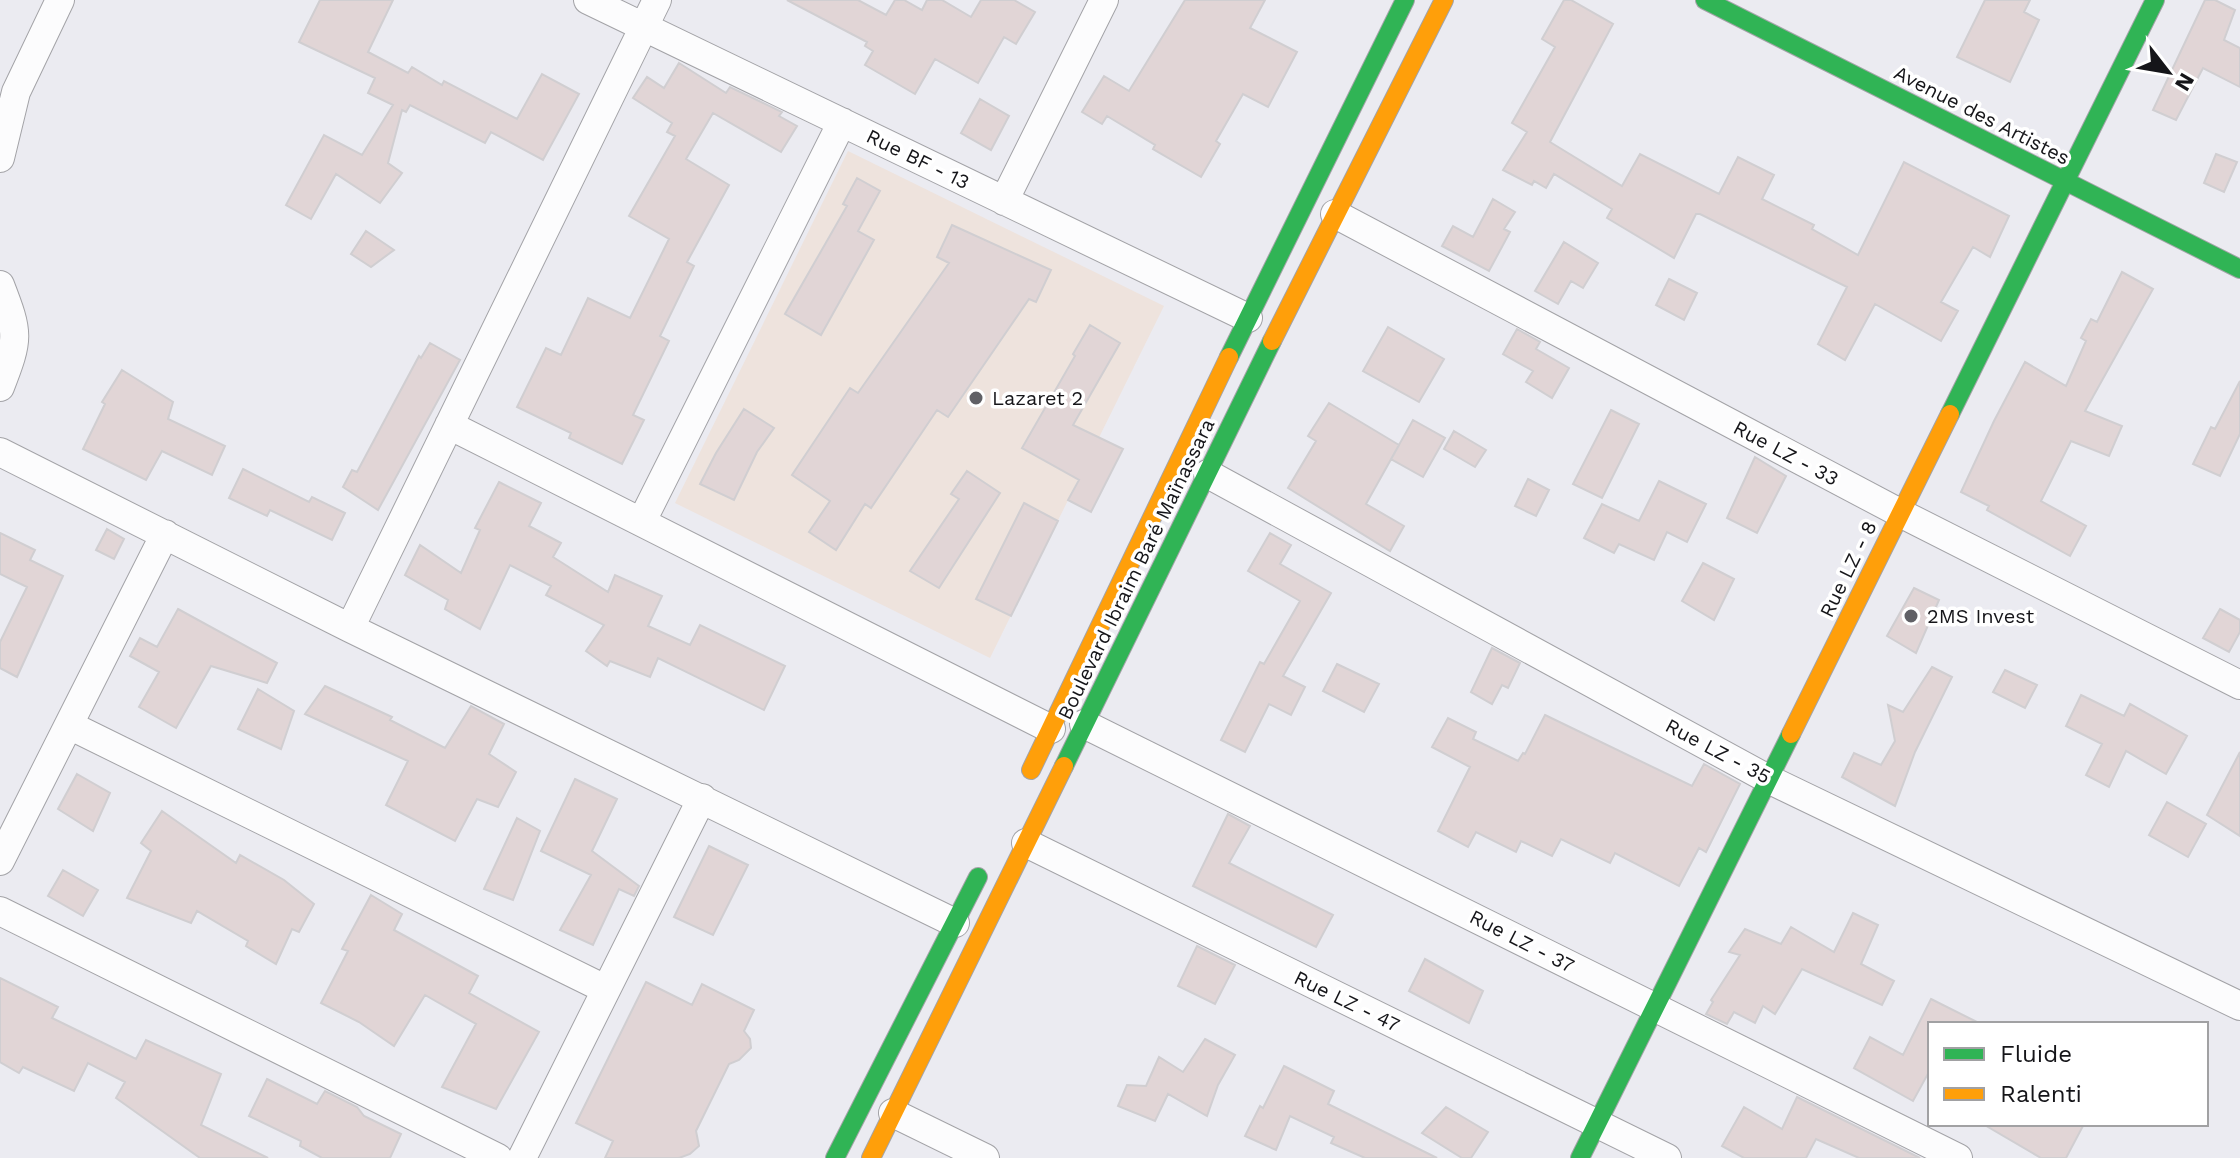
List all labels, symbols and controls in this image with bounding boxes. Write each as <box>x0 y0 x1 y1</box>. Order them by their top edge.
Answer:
north arrow <box>2128 32 2208 112</box>
street label: Avenue des Artistes <box>1890 60 2074 170</box>
text: N <box>2170 69 2200 95</box>
street label: Rue BF - 13 <box>863 124 973 194</box>
place label: Lazaret 2 <box>992 386 1083 410</box>
marker: Lazaret 2 <box>967 389 985 407</box>
street label: Boulevard Ibraim Baré Maïnassara <box>1053 415 1219 723</box>
street label: Rue LZ - 33 <box>1729 415 1843 491</box>
street label: Rue LZ - 8 <box>1814 517 1882 621</box>
place label: 2MS Invest <box>1927 604 2035 628</box>
marker: 2MS Invest <box>1902 607 1920 625</box>
street label: Rue LZ - 35 <box>1661 713 1775 789</box>
street label: Rue LZ - 37 <box>1466 904 1578 978</box>
street label: Rue LZ - 47 <box>1290 965 1404 1037</box>
legend <box>1928 1022 2208 1126</box>
text: Fluide <box>2000 1040 2072 1068</box>
text: Ralenti <box>2000 1080 2082 1108</box>

